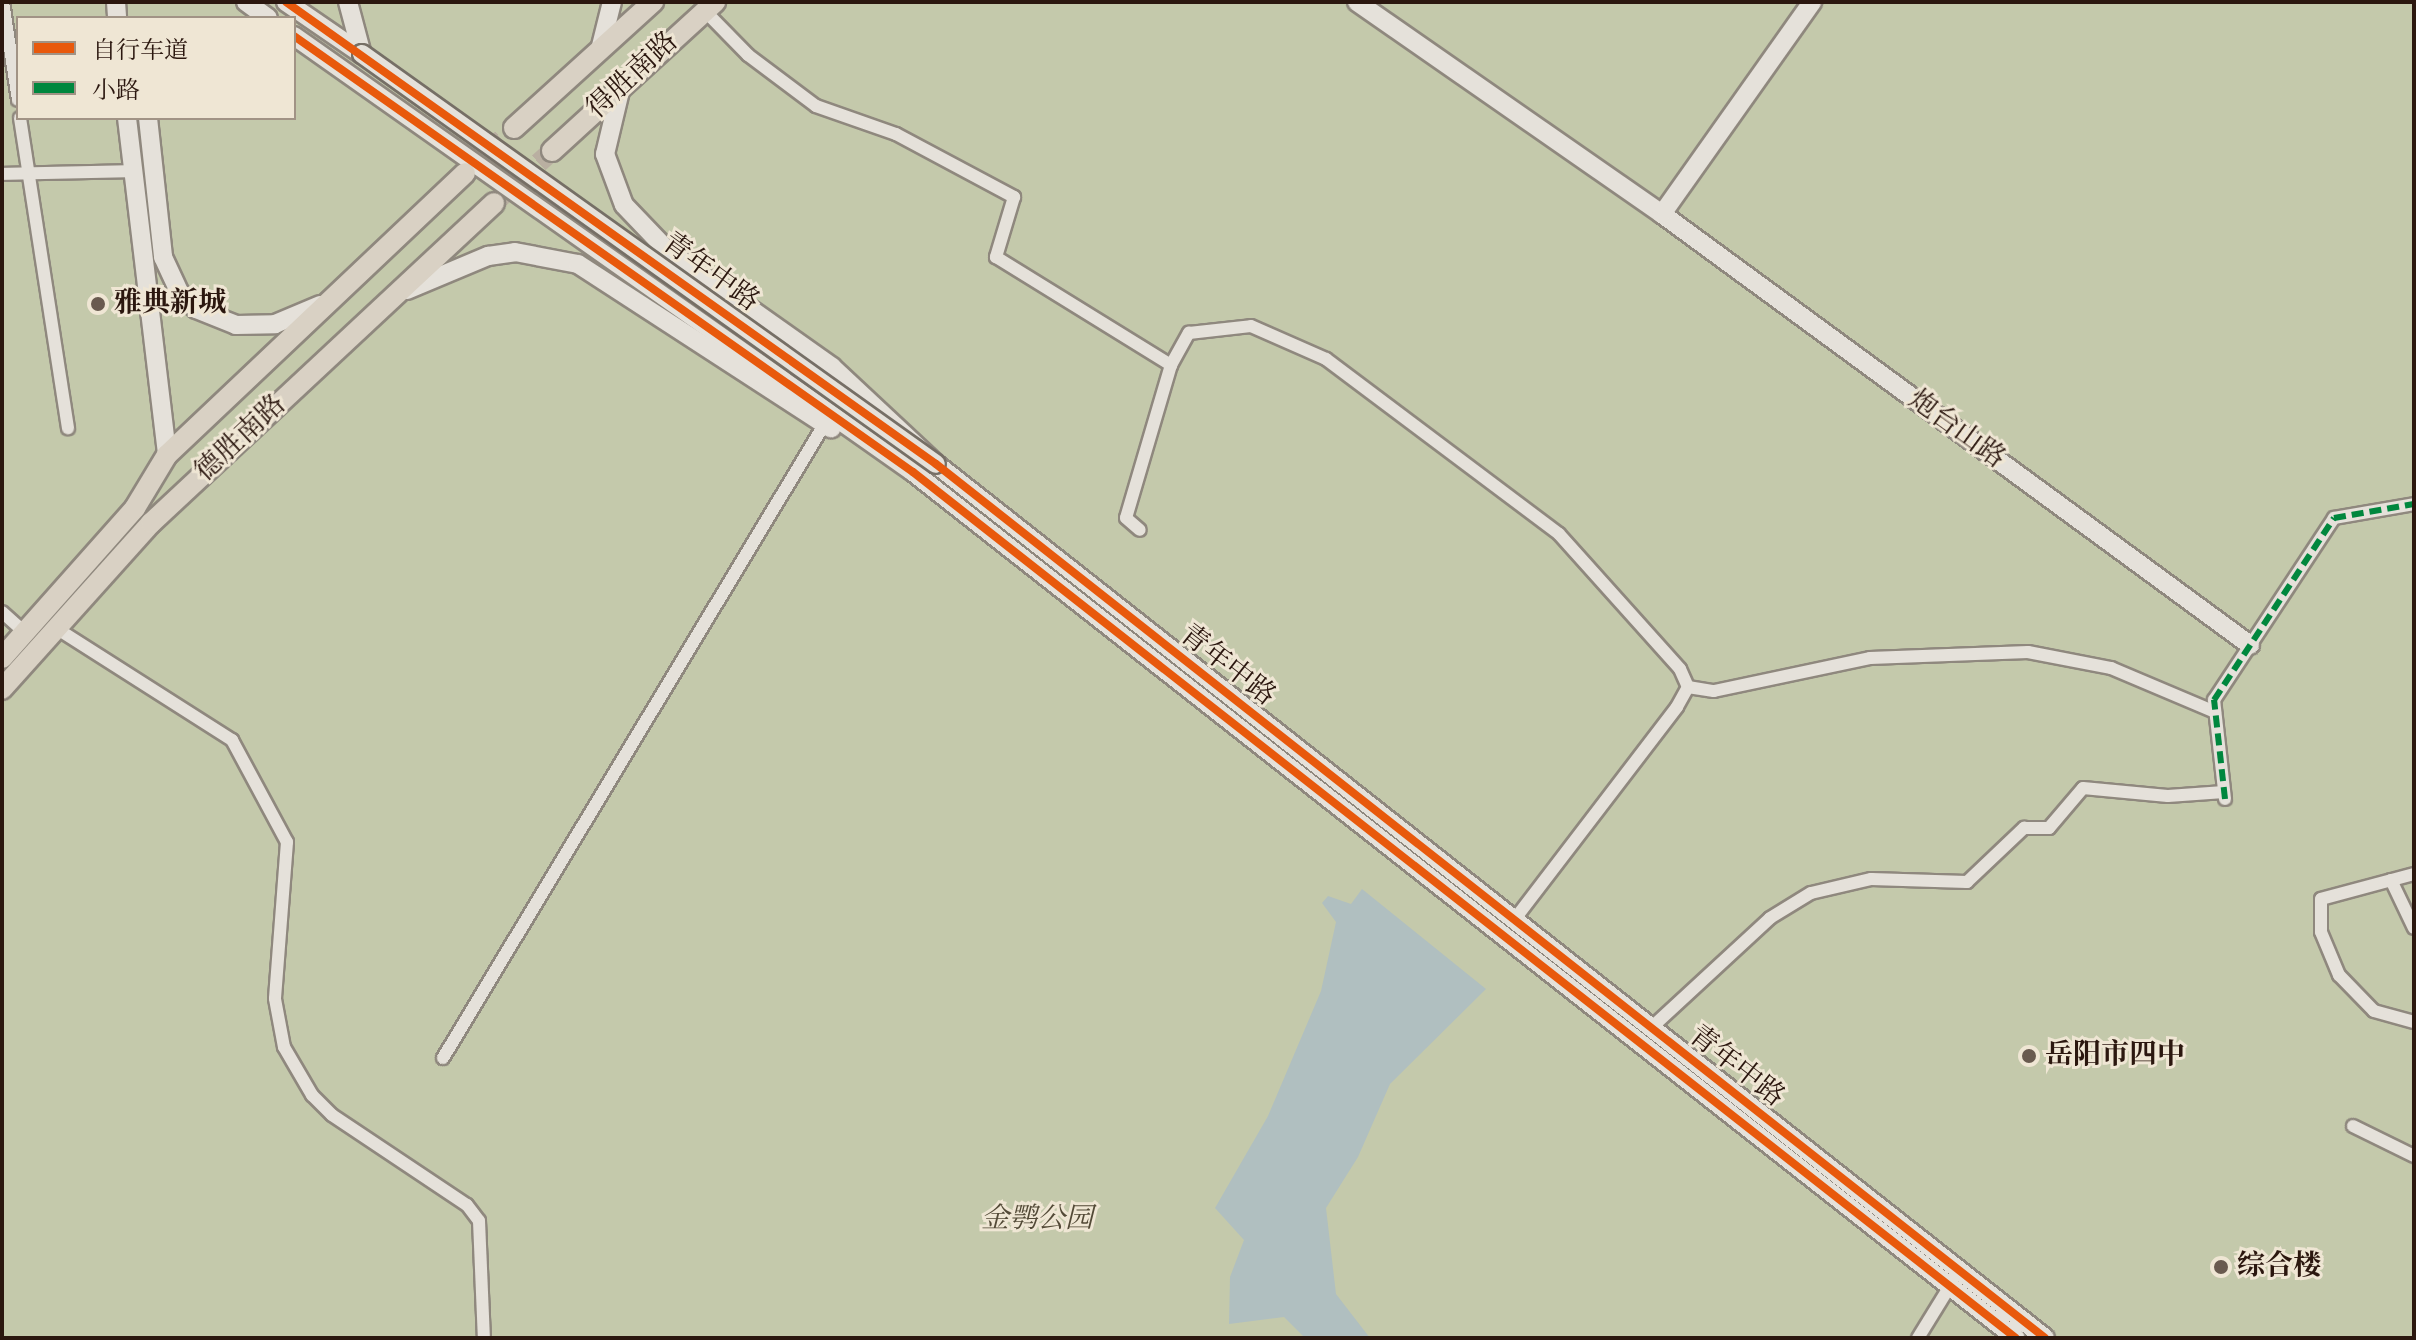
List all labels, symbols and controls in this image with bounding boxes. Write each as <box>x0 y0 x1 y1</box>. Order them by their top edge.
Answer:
legend <box>16 16 296 120</box>
street label: 得胜南路 <box>581 26 685 126</box>
text: 自行车道 <box>92 36 188 67</box>
text: 小路 <box>92 76 140 107</box>
street label: 青年中路 <box>655 226 765 320</box>
place label: 雅典新城 <box>114 287 226 321</box>
marker: 雅典新城 <box>89 295 107 313</box>
street label: 炮台山路 <box>1901 383 2011 477</box>
street label: 德胜南路 <box>189 389 293 489</box>
street label: 青年中路 <box>1173 618 1281 714</box>
street label: 青年中路 <box>1682 1019 1790 1115</box>
place label: 岳阳市四中 <box>2045 1039 2185 1073</box>
marker: 岳阳市四中 <box>2020 1047 2038 1065</box>
park label: 金鹗公园 <box>981 1203 1093 1237</box>
place label: 综合楼 <box>2237 1250 2321 1284</box>
marker: 综合楼 <box>2212 1258 2230 1276</box>

